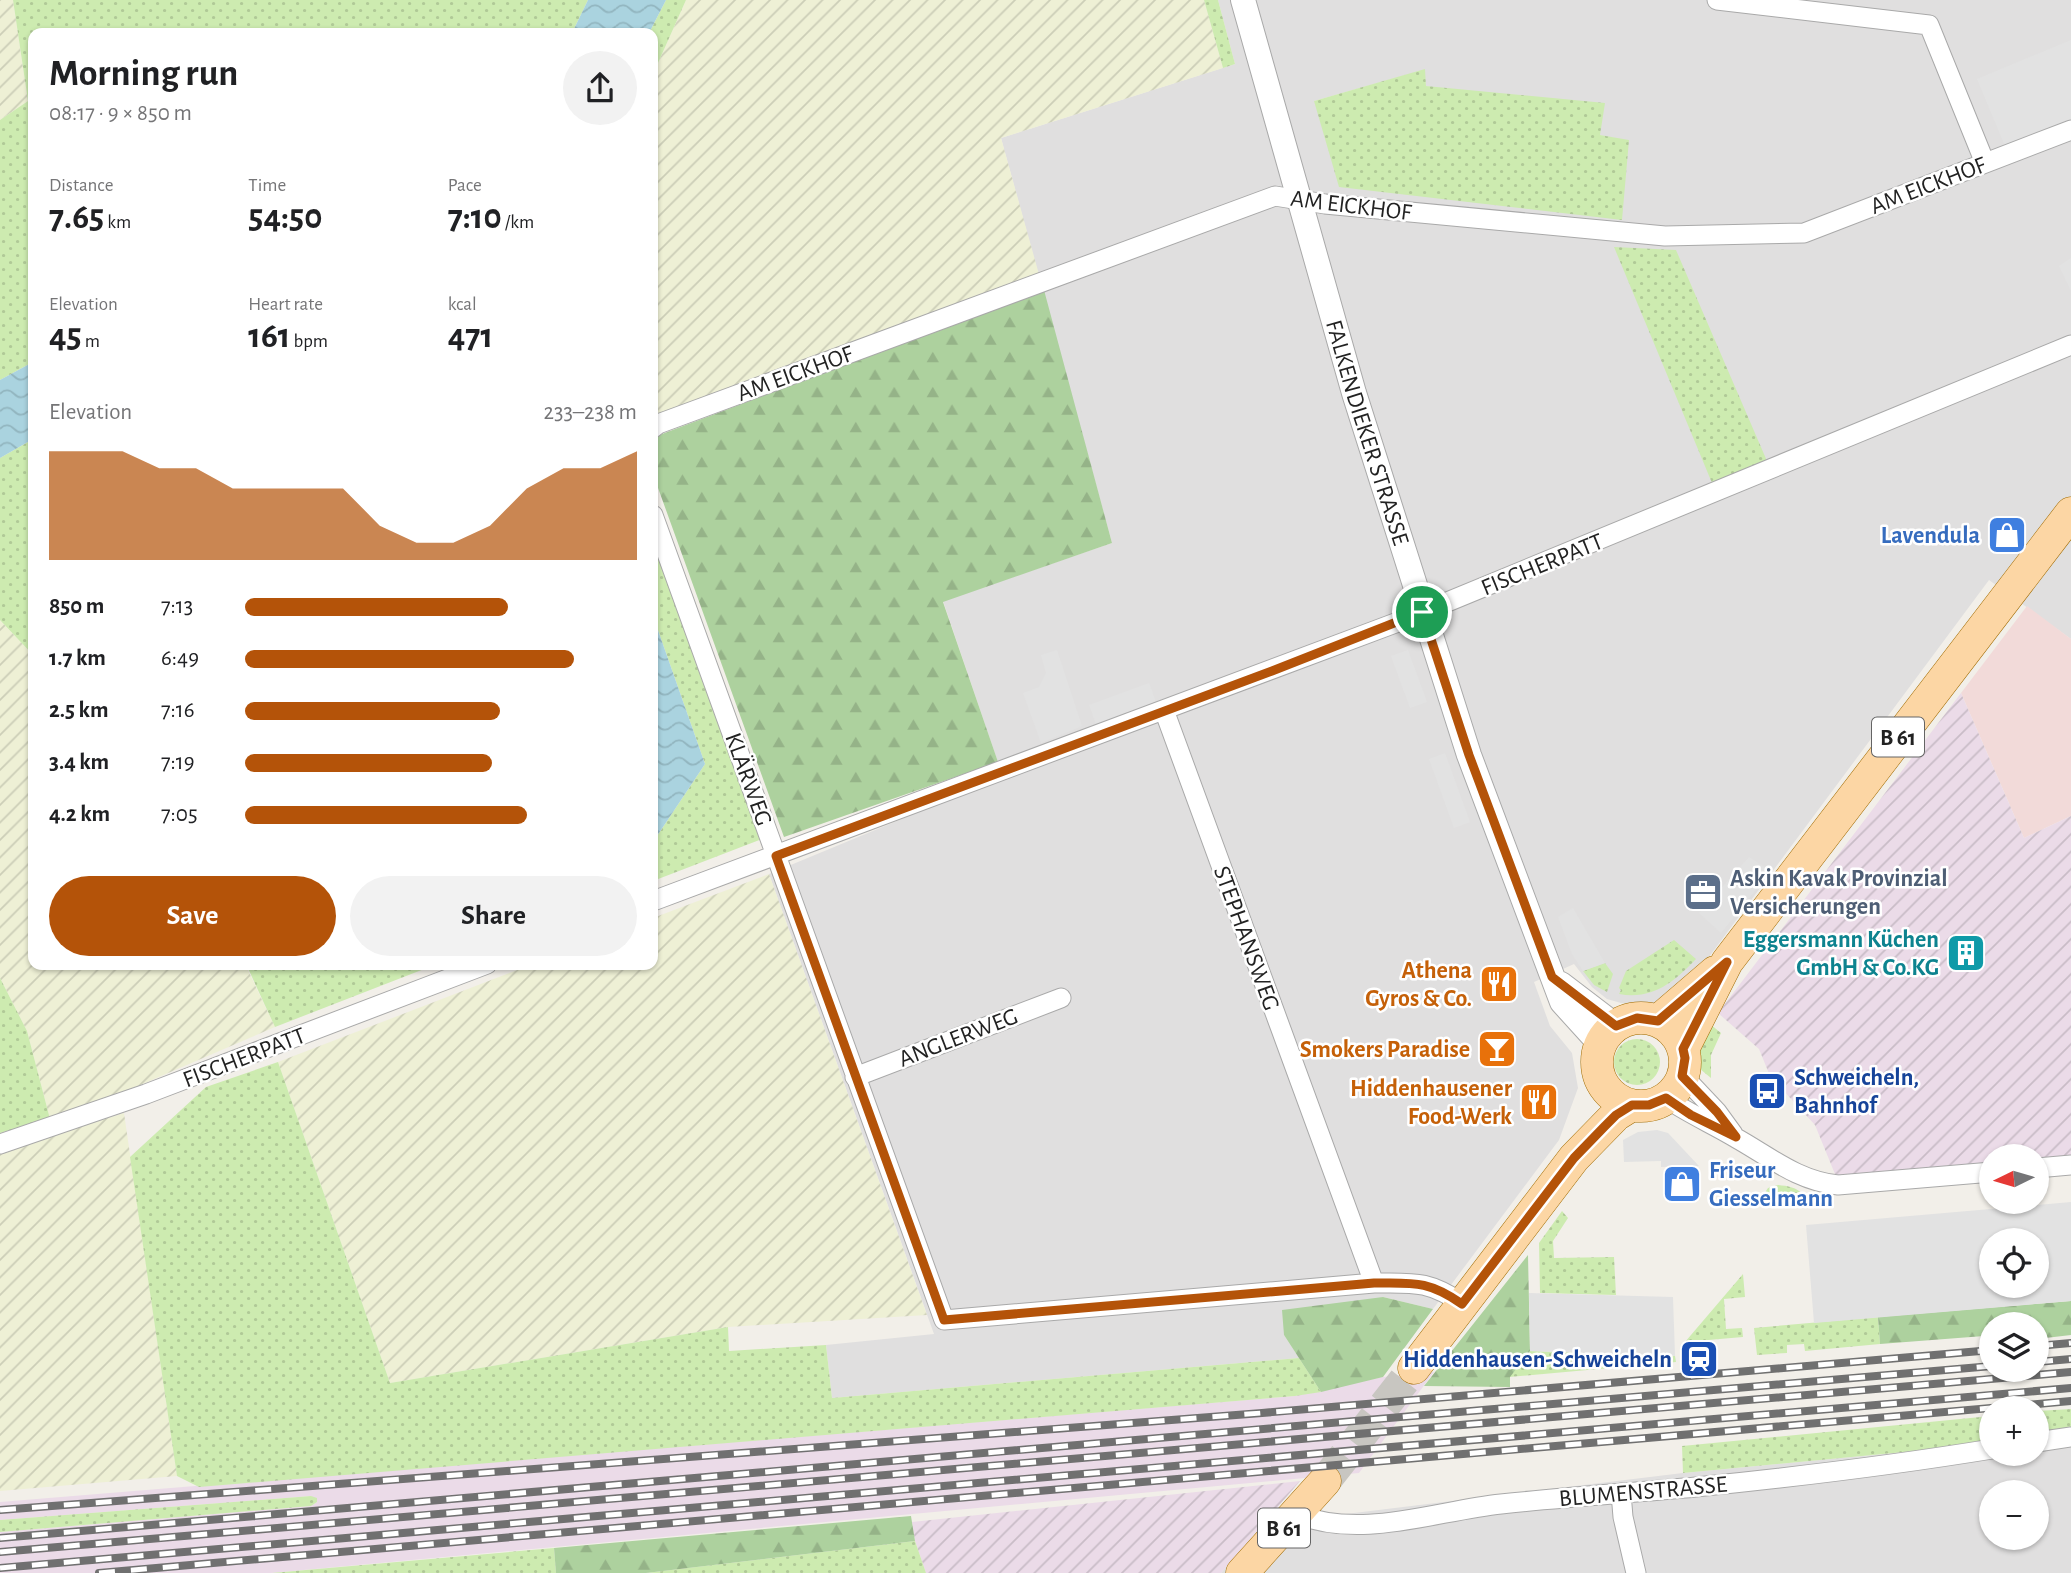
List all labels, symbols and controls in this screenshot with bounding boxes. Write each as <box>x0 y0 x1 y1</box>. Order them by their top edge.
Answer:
button: share <box>563 51 637 125</box>
text: Morning run <box>49 55 238 93</box>
text: 08:17 · 9 × 850 m <box>49 102 192 125</box>
street label: AM EICKHOF <box>1867 153 1990 219</box>
text: Distance <box>49 176 113 195</box>
text: Time <box>248 176 286 195</box>
text: Pace <box>448 176 482 195</box>
street label: AM EICKHOF <box>1289 187 1413 225</box>
text: 7.65 <box>49 200 104 235</box>
text: 54:50 <box>248 200 322 235</box>
text: 7:10 <box>448 200 502 235</box>
text: km <box>104 213 131 232</box>
text: /km <box>502 213 534 232</box>
text: Elevation <box>49 295 118 314</box>
text: Heart rate <box>248 295 323 314</box>
text: kcal <box>448 295 477 314</box>
street label: FALKENDIEKER STRASSE <box>1321 317 1413 549</box>
text: 45 <box>49 319 82 354</box>
text: 161 <box>248 319 290 354</box>
text: 471 <box>448 319 493 354</box>
text: m <box>82 332 100 351</box>
text: bpm <box>290 332 328 351</box>
street label: AM EICKHOF <box>734 342 857 406</box>
text: Elevation <box>49 401 132 424</box>
text: 233–238 m <box>544 401 637 424</box>
shop icon: Lavendula <box>1986 514 2028 556</box>
place label: Lavendula <box>1881 524 1980 548</box>
street label: FISCHERPATT <box>1478 529 1607 600</box>
pin <box>1392 582 1452 642</box>
icon: arrive <box>1403 593 1441 631</box>
text: 850 m <box>49 595 104 618</box>
text: 7:13 <box>161 595 193 618</box>
text: 1.7 km <box>49 647 106 670</box>
text: 6:49 <box>161 647 199 670</box>
text: 2.5 km <box>49 699 108 722</box>
text: 7:16 <box>161 699 195 722</box>
road number: B 61 <box>1872 718 1924 757</box>
street label: KLÄRWEG <box>720 729 777 829</box>
text: 3.4 km <box>49 751 109 774</box>
text: 7:19 <box>161 751 195 774</box>
text: 4.2 km <box>49 803 110 826</box>
text: 7:05 <box>161 803 198 826</box>
street label: STEPHANSWEG <box>1209 863 1283 1014</box>
place label: Askin Kavak Provinzial Versicherungen <box>1730 867 1948 919</box>
office icon: Askin Kavak Provinzial Versicherungen <box>1682 871 1724 913</box>
button: Save <box>49 876 336 956</box>
button: Share <box>350 876 637 956</box>
place label: Eggersmann Küchen GmbH & Co.KG <box>1743 928 1939 980</box>
building icon: Eggersmann Küchen GmbH & Co.KG <box>1945 932 1987 974</box>
place label: Athena Gyros & Co. <box>1365 959 1472 1011</box>
restaurant icon: Athena Gyros & Co. <box>1478 963 1520 1005</box>
street label: ANGLERWEG <box>895 1004 1021 1072</box>
street label: FISCHERPATT <box>180 1023 309 1092</box>
bar icon: Smokers Paradise <box>1476 1028 1518 1070</box>
place label: Smokers Paradise <box>1300 1038 1470 1062</box>
place label: Schweicheln, Bahnhof <box>1794 1066 1919 1118</box>
bus stop icon: Schweicheln, Bahnhof <box>1746 1070 1788 1112</box>
place label: Hiddenhausener Food-Werk <box>1350 1077 1513 1129</box>
restaurant icon: Hiddenhausener Food-Werk <box>1518 1081 1560 1123</box>
north arrow <box>1979 1144 2049 1214</box>
map controls <box>1979 1144 2049 1550</box>
place label: Friseur Giesselmann <box>1709 1159 1833 1211</box>
shop icon: Friseur Giesselmann <box>1661 1163 1703 1205</box>
button: locate <box>1979 1228 2049 1298</box>
button: layers <box>1979 1312 2049 1382</box>
station icon: Hiddenhausen-Schweicheln <box>1678 1338 1720 1380</box>
place label: Hiddenhausen-Schweicheln <box>1403 1348 1672 1372</box>
button: + <box>1979 1396 2049 1466</box>
street label: BLUMENSTRASSE <box>1558 1473 1729 1511</box>
button: − <box>1979 1480 2049 1550</box>
road number: B 61 <box>1258 1508 1310 1548</box>

